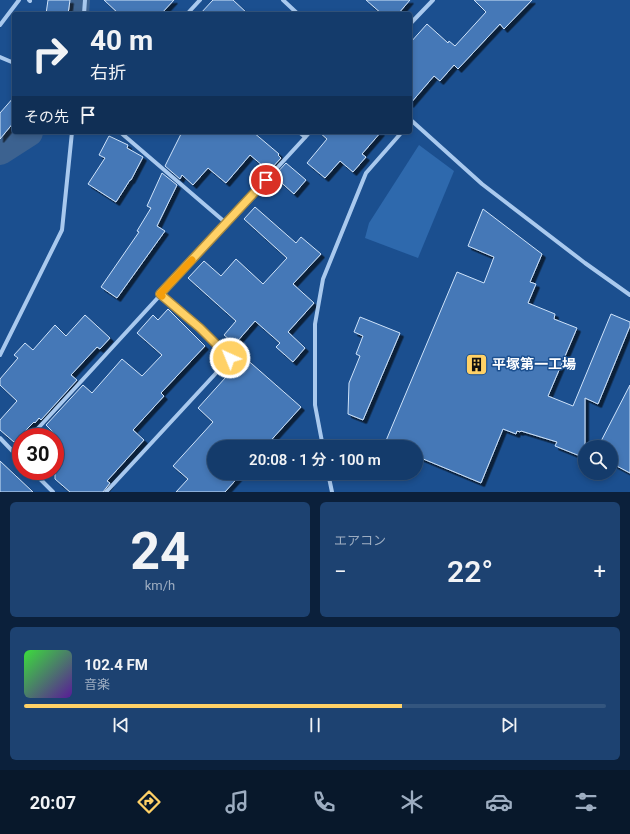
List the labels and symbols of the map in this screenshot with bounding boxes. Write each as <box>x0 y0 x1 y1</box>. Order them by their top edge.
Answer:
pin <box>249 163 283 197</box>
position arrow <box>209 337 251 379</box>
building icon: 平塚第一工場 <box>463 351 489 377</box>
place label: 平塚第一工場 <box>492 356 576 372</box>
speed limit sign: 30 <box>12 428 64 480</box>

